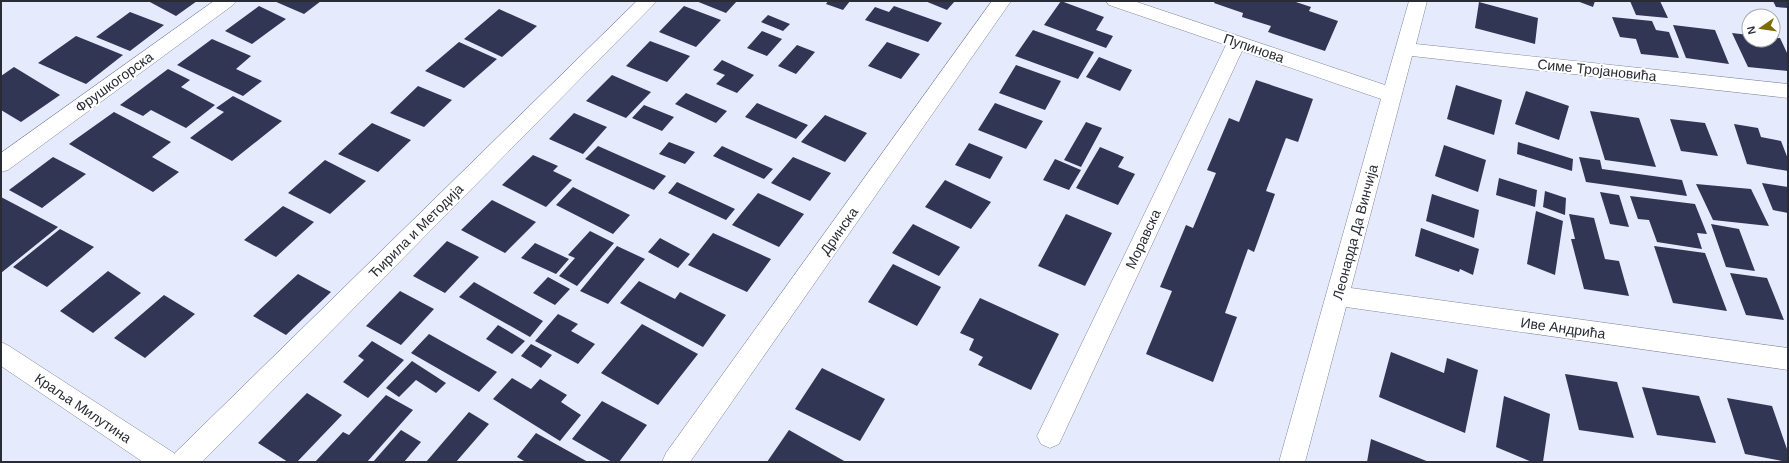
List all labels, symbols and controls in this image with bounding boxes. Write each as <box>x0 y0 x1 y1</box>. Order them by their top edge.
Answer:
north arrow <box>1741 8 1781 48</box>
text: N <box>1745 25 1758 35</box>
street label: Пупинова <box>1222 30 1287 66</box>
street label: Фрушкогорска <box>72 48 156 116</box>
street label: Симе Тројановића <box>1537 56 1658 84</box>
street label: Леонарда Да Винчија <box>1329 162 1381 302</box>
street label: Ћирила и Методија <box>366 180 467 281</box>
street label: Дринска <box>817 204 861 258</box>
street label: Моравска <box>1122 207 1164 271</box>
street label: Иве Андрића <box>1520 314 1607 342</box>
street label: Краља Милутина <box>32 370 134 446</box>

